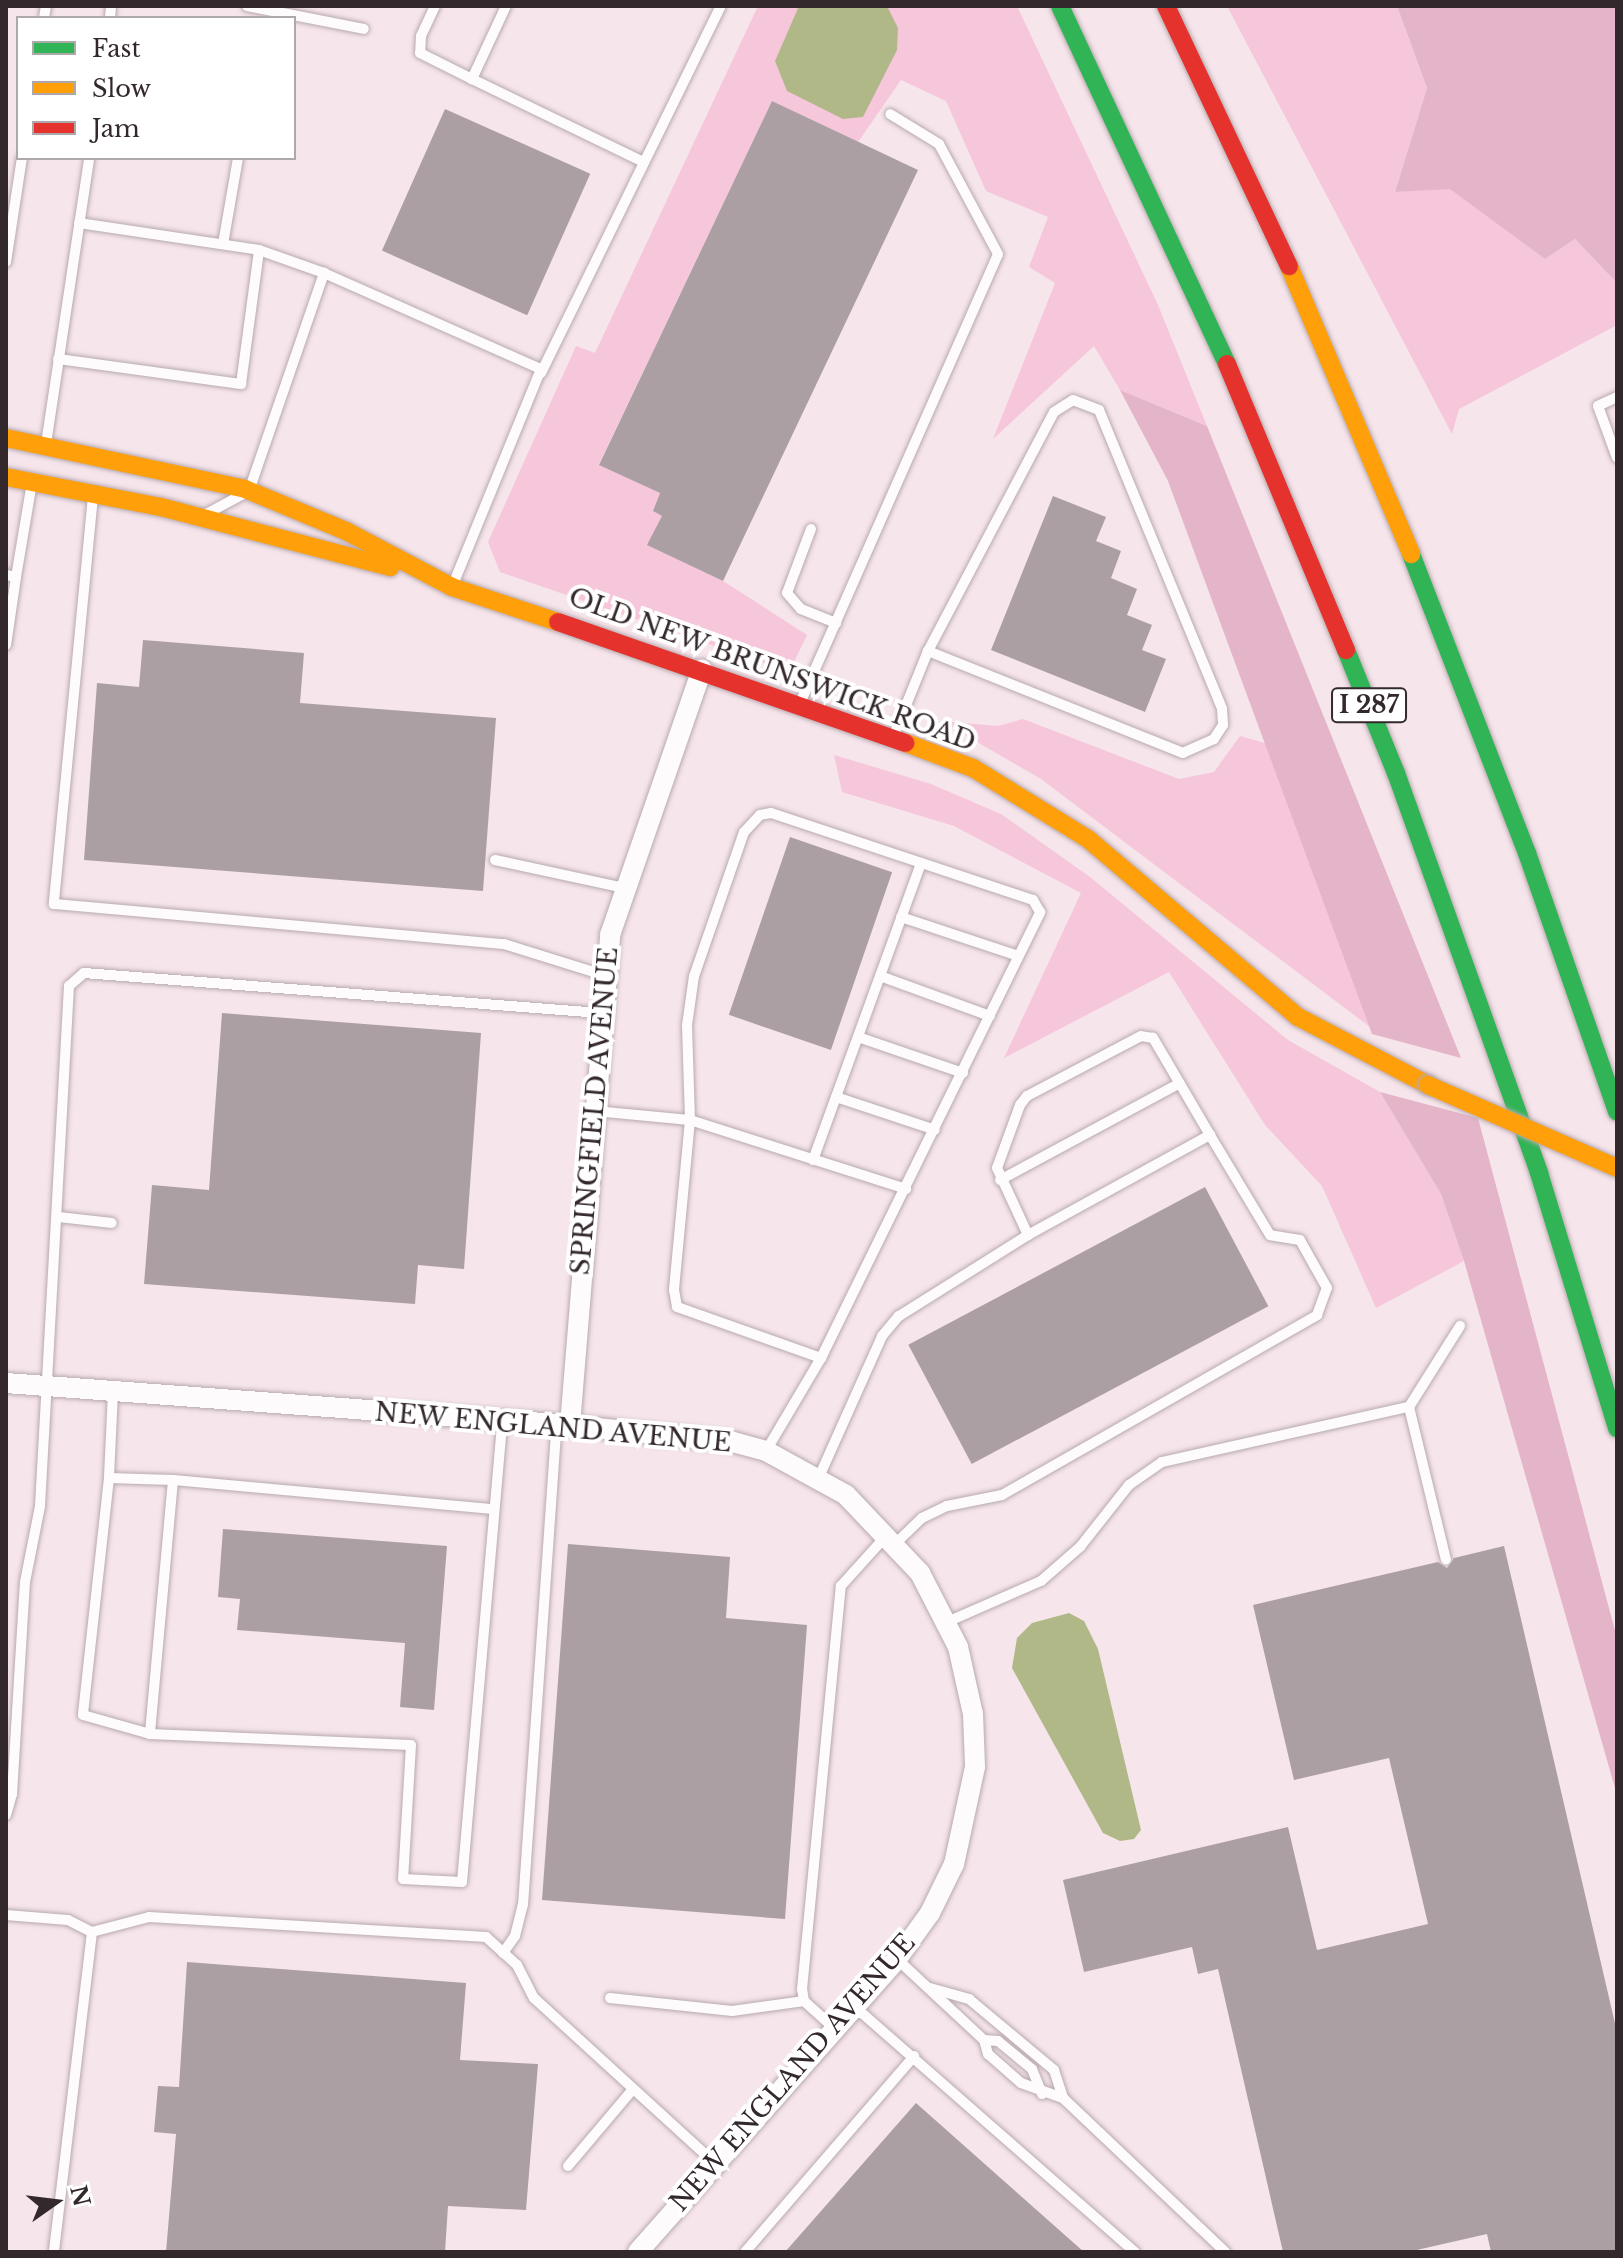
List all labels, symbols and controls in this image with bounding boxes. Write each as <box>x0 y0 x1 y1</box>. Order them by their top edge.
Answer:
legend <box>16 16 296 160</box>
text: Fast <box>92 34 140 63</box>
text: Slow <box>92 74 151 103</box>
text: Jam <box>92 114 140 143</box>
street label: OLD NEW BRUNSWICK ROAD <box>563 581 981 759</box>
road number: I 287 <box>1331 685 1407 725</box>
street label: SPRINGFIELD AVENUE <box>565 945 625 1277</box>
street label: NEW ENGLAND AVENUE <box>372 1397 734 1459</box>
street label: NEW ENGLAND AVENUE <box>663 1927 923 2219</box>
north arrow <box>16 2162 96 2242</box>
text: N <box>64 2183 95 2209</box>

